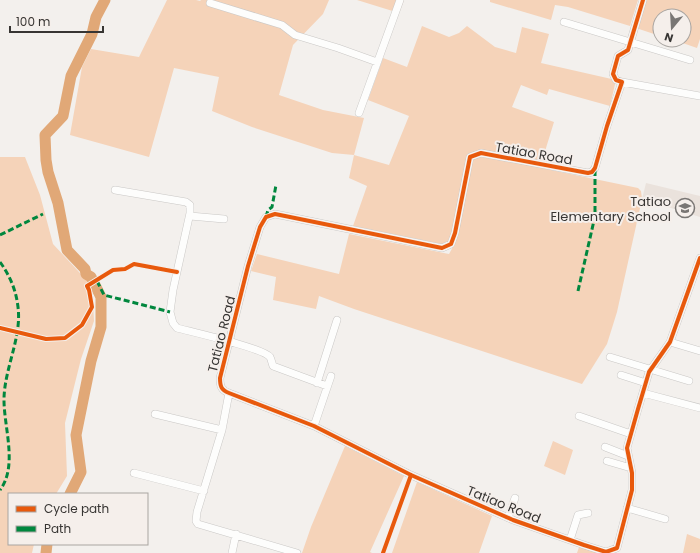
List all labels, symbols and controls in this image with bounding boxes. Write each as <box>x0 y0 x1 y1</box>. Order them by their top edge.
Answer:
scale bar <box>10 8 103 34</box>
north arrow <box>652 8 692 48</box>
text: 100 m <box>16 13 50 30</box>
text: N <box>662 29 675 46</box>
street label: Tatiao Road <box>494 137 574 170</box>
place label: Tatiao Elementary School <box>550 192 671 226</box>
school or university icon: Tatiao Elementary School <box>674 197 696 219</box>
street label: Tatiao Road <box>203 294 240 374</box>
street label: Tatiao Road <box>464 481 544 528</box>
legend <box>8 493 148 545</box>
text: Cycle path <box>44 500 109 517</box>
text: Path <box>44 520 71 537</box>

